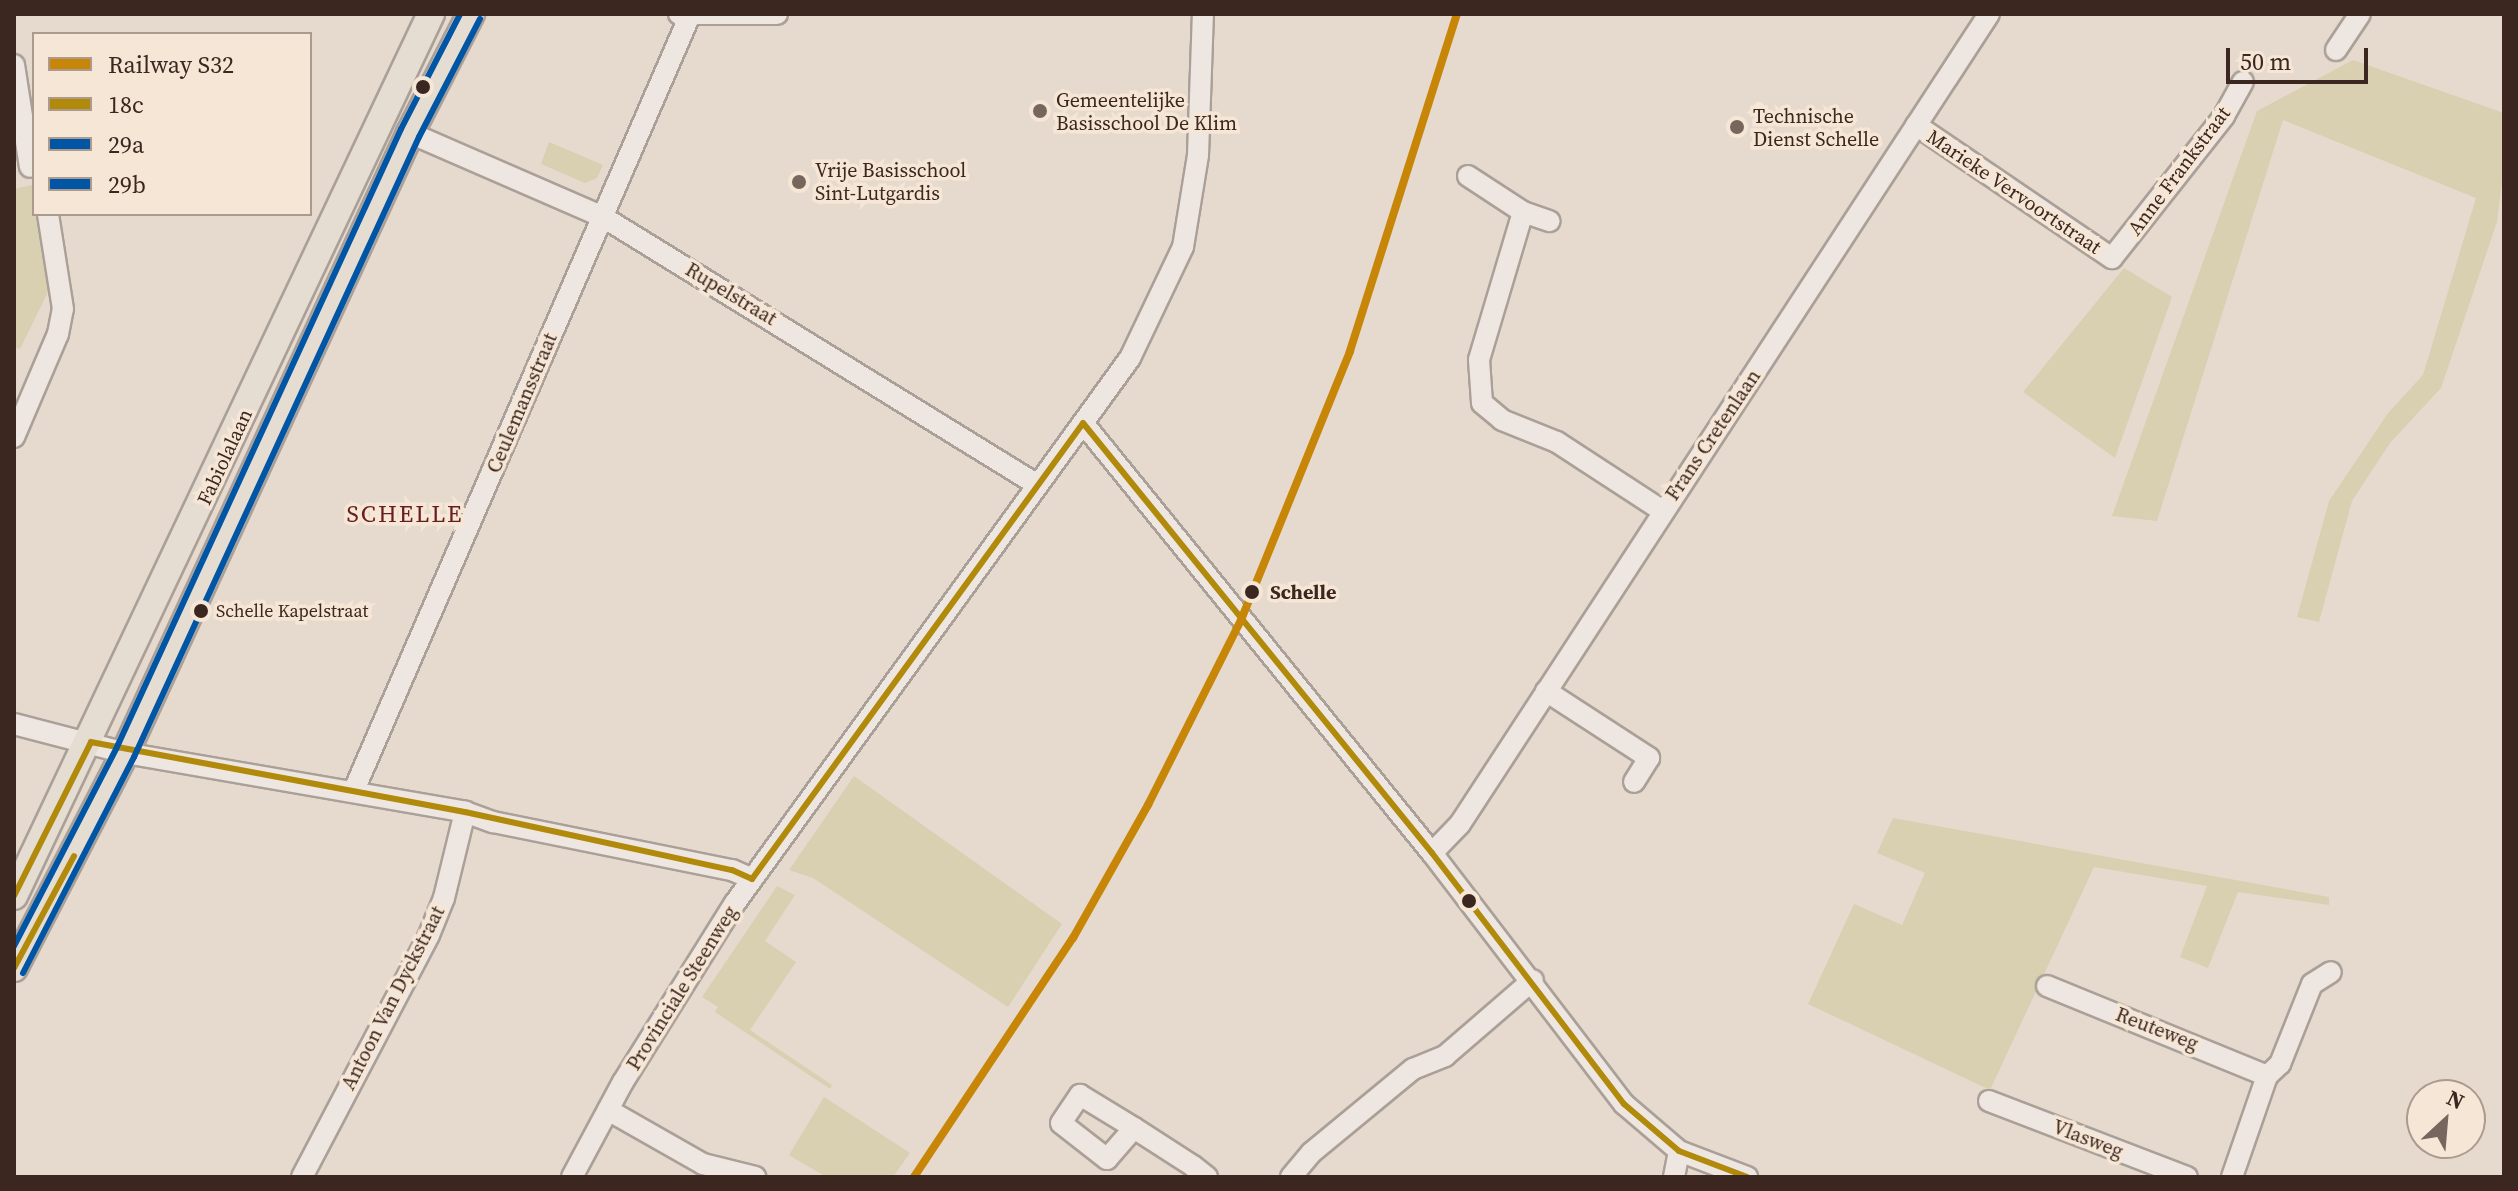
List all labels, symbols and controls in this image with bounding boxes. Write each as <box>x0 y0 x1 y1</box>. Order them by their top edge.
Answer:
legend <box>32 32 312 216</box>
scale bar <box>2230 32 2372 82</box>
text: 50 m <box>2240 45 2291 78</box>
text: Railway S32 <box>108 48 234 81</box>
unlabelled marker <box>415 79 431 95</box>
text: 18c <box>108 88 144 121</box>
place label: Gemeentelijke Basisschool De Klim <box>1056 88 1237 135</box>
marker: Gemeentelijke Basisschool De Klim <box>1031 102 1049 120</box>
street label: Anne Frankstraat <box>2123 102 2235 240</box>
place label: Technische Dienst Schelle <box>1753 104 1879 151</box>
marker: Technische Dienst Schelle <box>1728 118 1746 136</box>
street label: Marieke Vervoortstraat <box>1922 125 2106 259</box>
text: 29a <box>108 128 144 161</box>
place label: Vrije Basisschool Sint-Lutgardis <box>815 158 966 205</box>
text: 29b <box>108 168 146 201</box>
marker: Vrije Basisschool Sint-Lutgardis <box>790 173 808 191</box>
street label: Rupelstraat <box>681 257 781 331</box>
street label: Ceulemansstraat <box>482 329 562 477</box>
street label: Frans Cretenlaan <box>1660 365 1766 505</box>
street label: Fabiolalaan <box>192 405 258 509</box>
district label: SCHELLE <box>347 500 463 528</box>
place label: Schelle <box>1270 580 1336 604</box>
marker: Schelle <box>1241 581 1263 603</box>
place label: Schelle Kapelstraat <box>216 600 368 622</box>
marker: Schelle Kapelstraat <box>193 603 209 619</box>
unlabelled marker <box>1461 893 1477 909</box>
street label: Provinciale Steenweg <box>622 901 742 1075</box>
street label: Antoon Van Dyckstraat <box>336 902 450 1094</box>
street label: Reuteweg <box>2112 1002 2202 1056</box>
north arrow <box>2406 1079 2486 1159</box>
text: N <box>2442 1082 2469 1116</box>
street label: Vlasweg <box>2049 1115 2127 1163</box>

